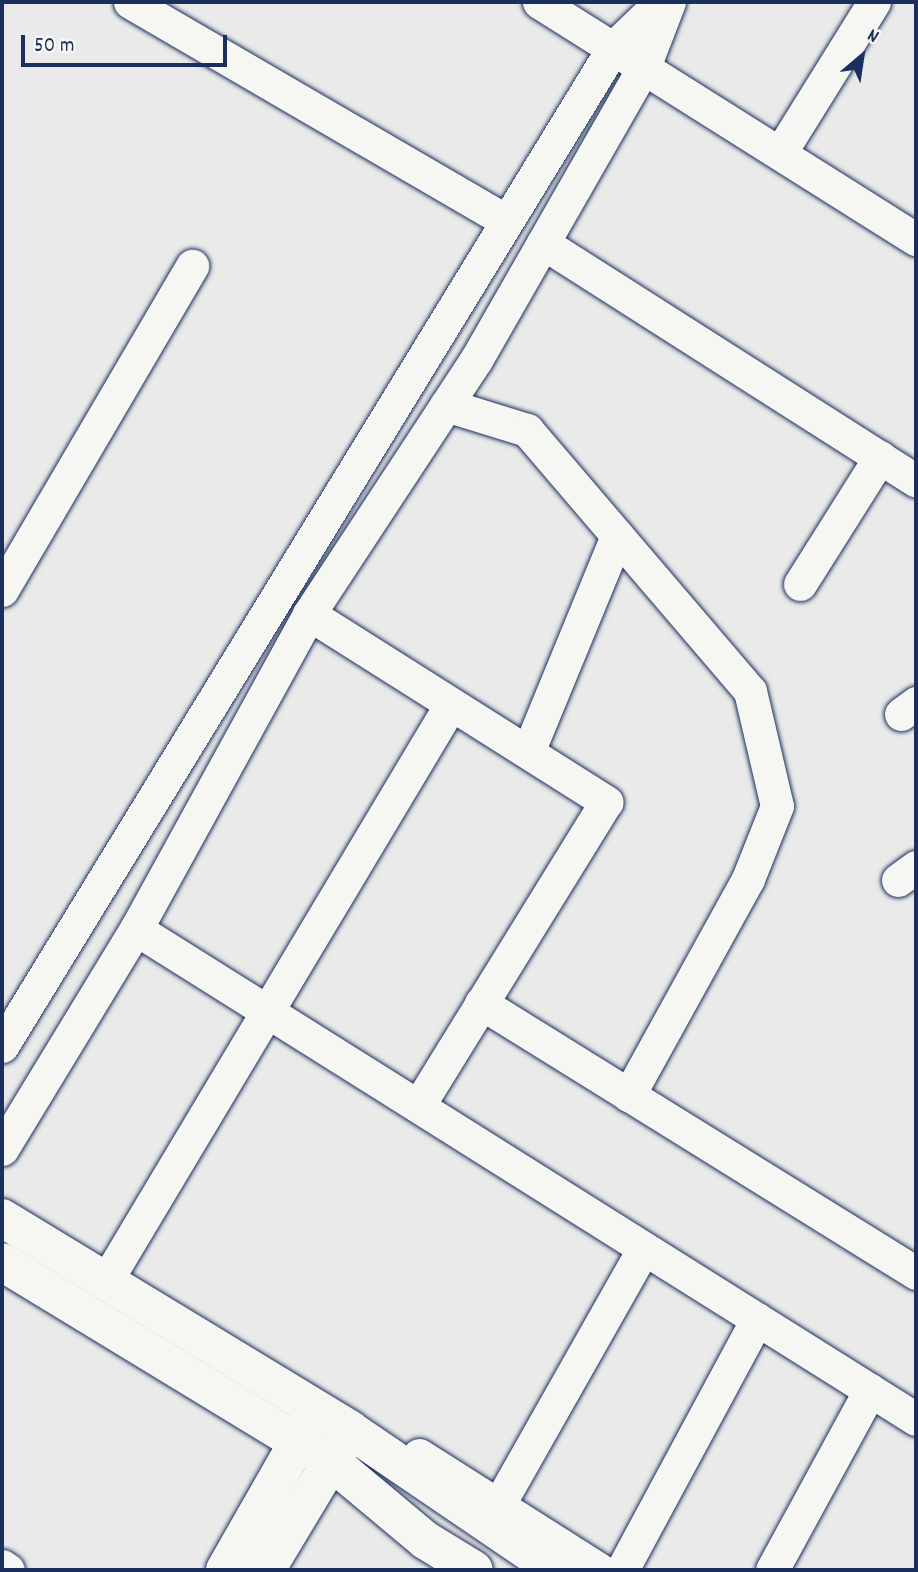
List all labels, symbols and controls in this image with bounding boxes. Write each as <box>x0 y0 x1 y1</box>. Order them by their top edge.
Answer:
scale bar <box>24 21 231 65</box>
north arrow <box>827 21 897 91</box>
text: N <box>862 23 883 51</box>
text: 50 m <box>34 32 74 62</box>

